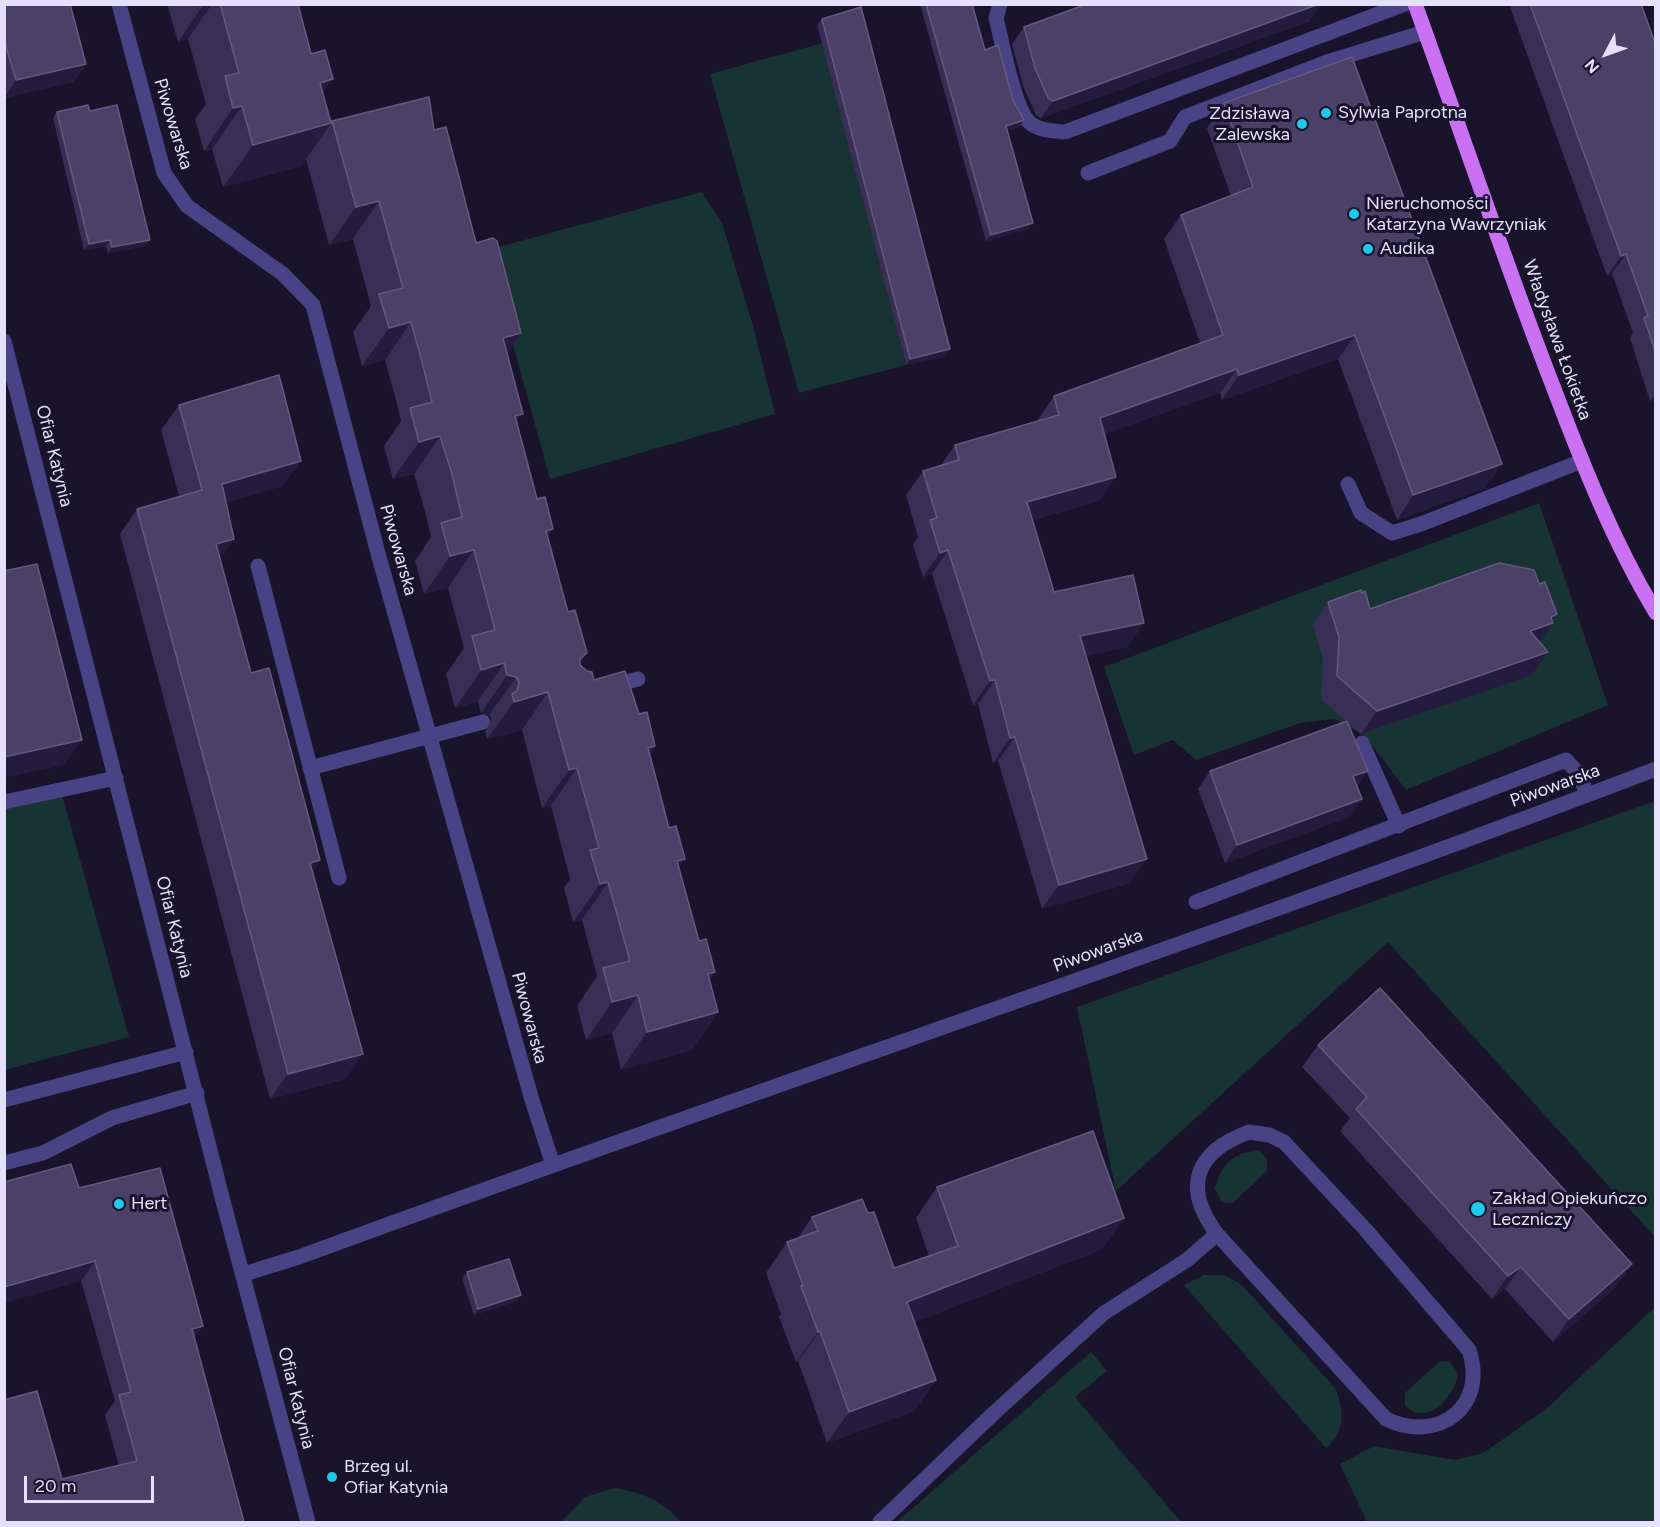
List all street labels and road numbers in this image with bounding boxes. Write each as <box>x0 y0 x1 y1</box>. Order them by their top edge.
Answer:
street label: Piwowarska <box>149 76 197 172</box>
street label: Władysława Łokietka <box>1518 257 1596 423</box>
street label: Ofiar Katynia <box>31 403 77 509</box>
street label: Piwowarska <box>375 502 421 598</box>
street label: Piwowarska <box>1507 760 1603 812</box>
street label: Ofiar Katynia <box>151 874 197 980</box>
street label: Piwowarska <box>1050 925 1146 977</box>
street label: Piwowarska <box>506 970 552 1066</box>
street label: Ofiar Katynia <box>273 1345 319 1451</box>

